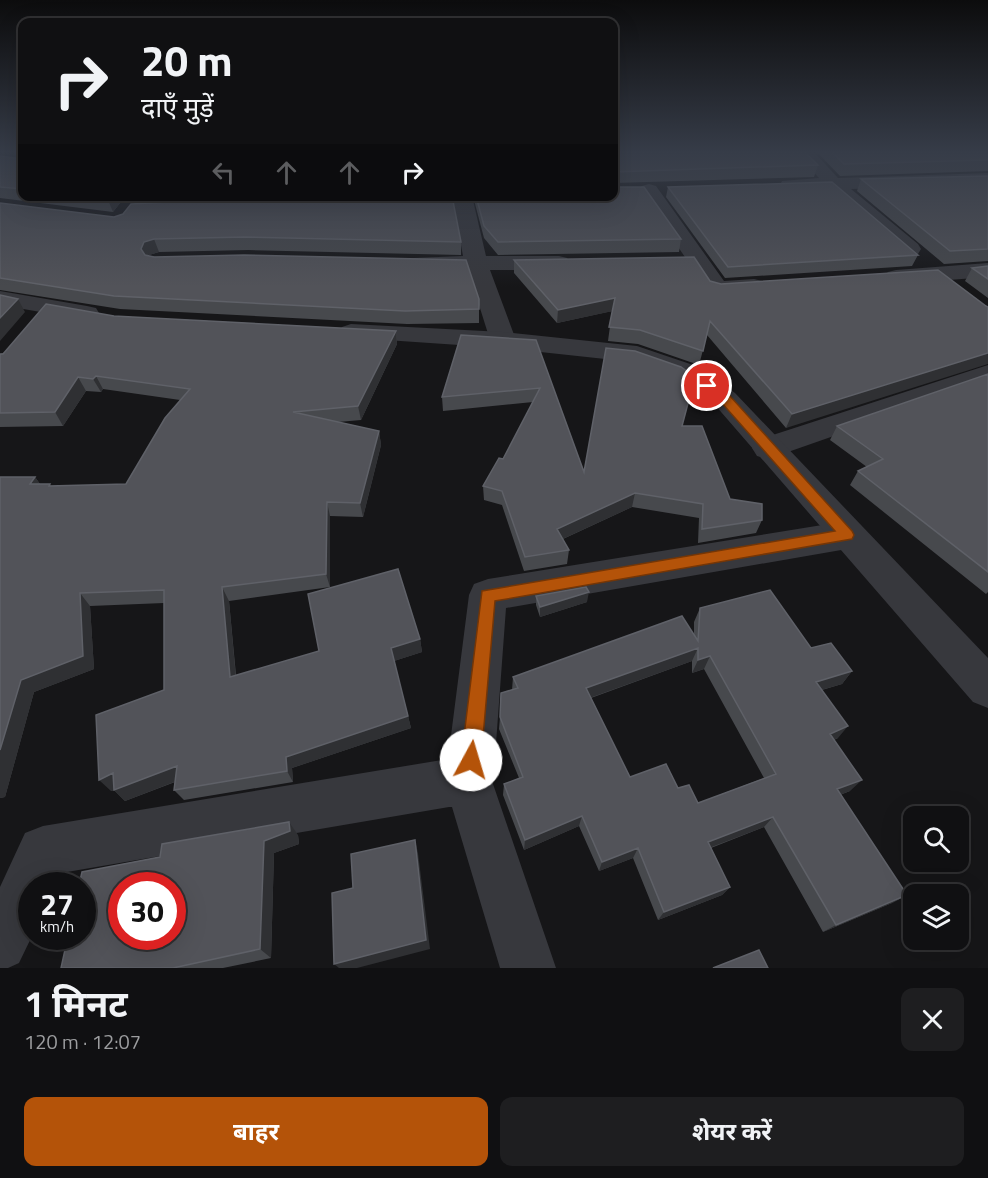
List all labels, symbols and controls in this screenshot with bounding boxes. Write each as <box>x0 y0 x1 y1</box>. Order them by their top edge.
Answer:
text: 20 m <box>141 28 233 92</box>
icon: right <box>42 42 120 120</box>
text: दाएँ मुड़ें <box>141 86 214 127</box>
icon: left <box>207 156 240 189</box>
icon: ahead <box>270 156 303 189</box>
icon: ahead <box>333 156 366 189</box>
icon: right <box>396 156 429 189</box>
pin <box>681 360 732 411</box>
icon: arrive <box>690 369 723 402</box>
position arrow <box>439 728 503 792</box>
map controls <box>903 806 969 950</box>
button: search <box>903 806 969 872</box>
speed limit sign: 30 <box>108 872 186 950</box>
text: 27 <box>40 881 74 927</box>
button: layers <box>903 884 969 950</box>
text: km/h <box>40 915 74 938</box>
text: 1 मिनट <box>24 976 128 1031</box>
button: close <box>901 988 964 1051</box>
text: 120 m · 12:07 <box>24 1026 141 1057</box>
button: बाहर <box>24 1097 488 1166</box>
button: शेयर करें <box>500 1097 964 1166</box>

